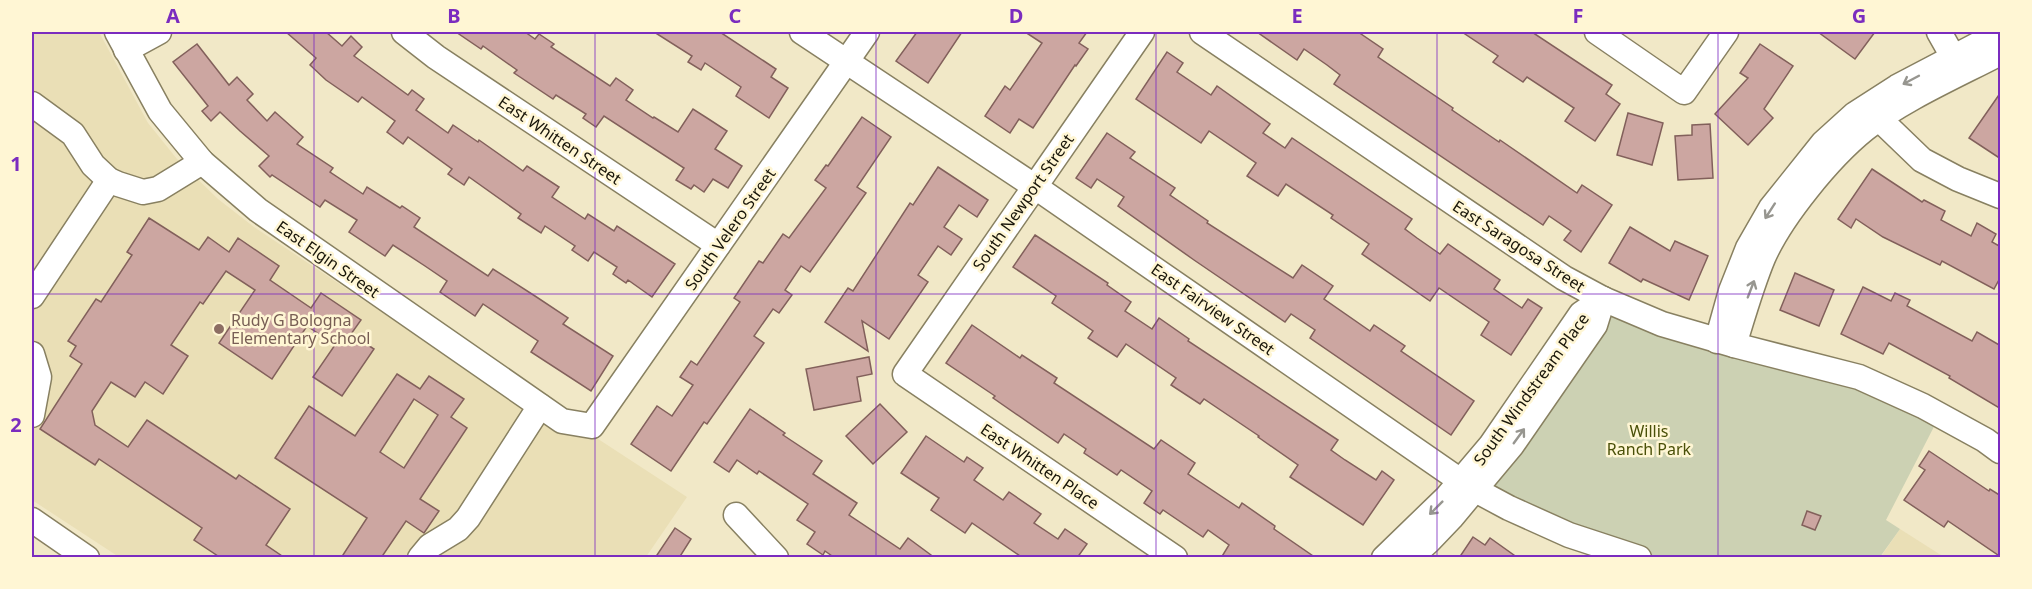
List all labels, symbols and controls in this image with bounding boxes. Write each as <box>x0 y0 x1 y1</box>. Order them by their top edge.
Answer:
text: A <box>166 2 180 29</box>
text: B <box>447 2 461 29</box>
text: C <box>729 2 742 29</box>
text: D <box>1009 2 1023 29</box>
text: E <box>1291 2 1303 29</box>
text: F <box>1573 2 1583 29</box>
text: G <box>1852 2 1866 29</box>
one-way arrow <box>1903 75 1921 86</box>
street label: East Whitten Street <box>494 91 626 189</box>
street label: South Newport Street <box>967 129 1079 275</box>
text: 1 <box>10 150 22 177</box>
street label: South Velero Street <box>680 163 781 294</box>
street label: East Saragosa Street <box>1449 195 1590 297</box>
one-way arrow <box>1764 202 1776 218</box>
street label: East Elgin Street <box>272 215 384 303</box>
street label: East Fairview Street <box>1147 258 1279 360</box>
one-way arrow <box>1746 281 1757 299</box>
street label: South Windstream Place <box>1468 308 1594 470</box>
place label: Rudy G Bologna Elementary School <box>231 309 370 349</box>
marker: Rudy G Bologna Elementary School <box>212 322 226 336</box>
text: 2 <box>10 411 22 438</box>
street label: East Whitten Place <box>976 418 1104 514</box>
park label: Willis Ranch Park <box>1607 420 1692 460</box>
one-way arrow <box>1513 428 1525 444</box>
one-way arrow <box>1429 500 1444 515</box>

